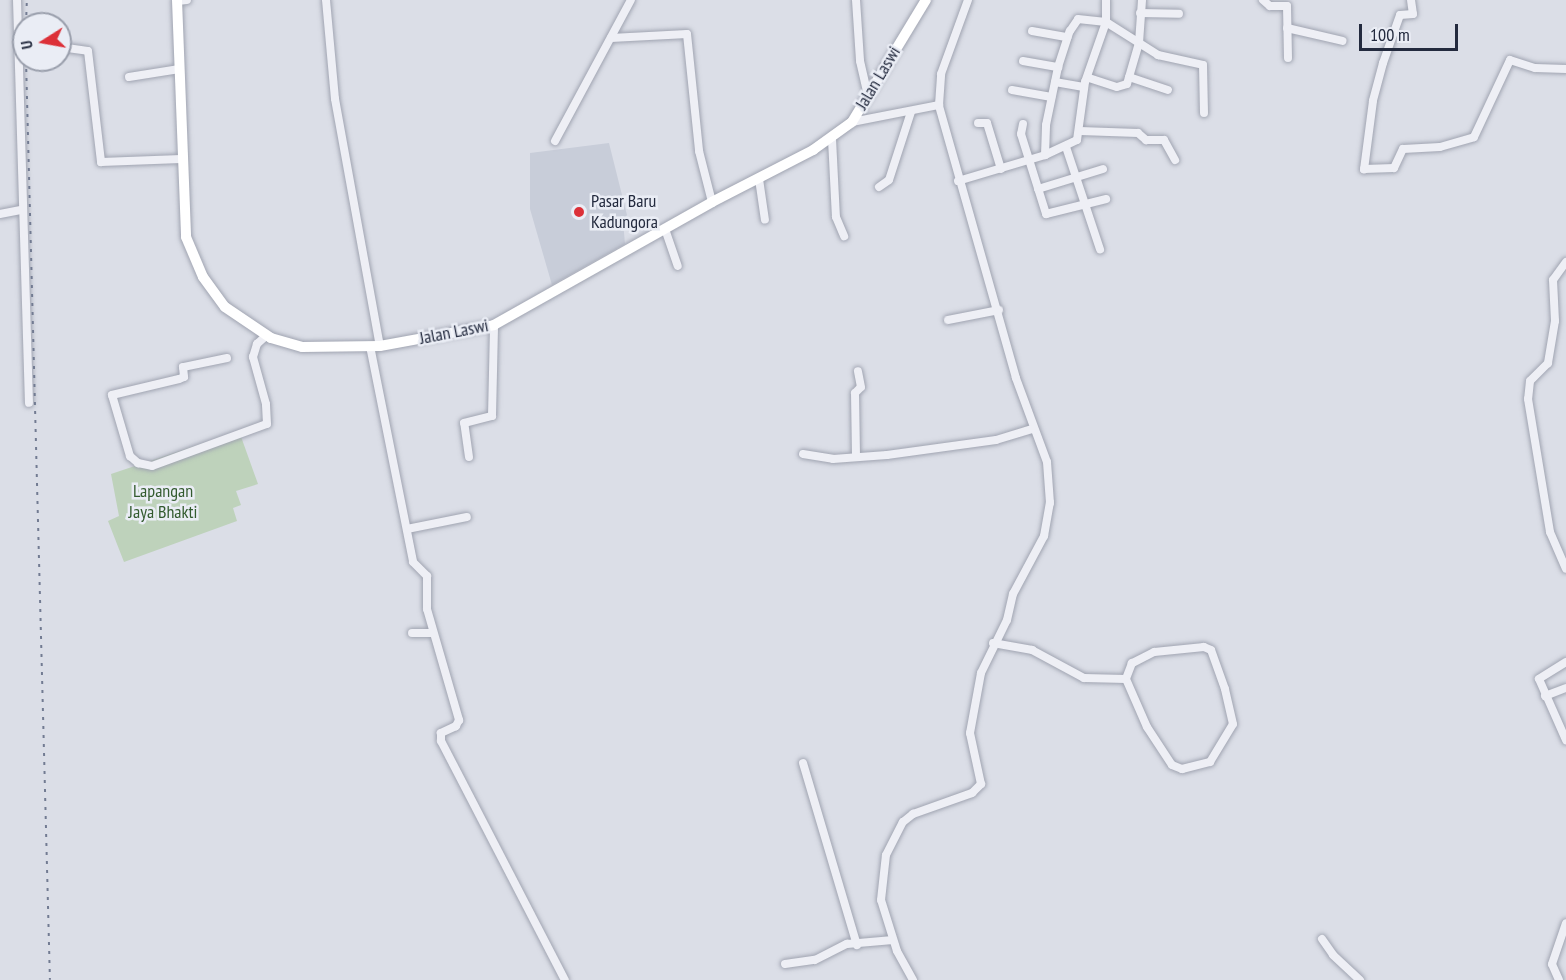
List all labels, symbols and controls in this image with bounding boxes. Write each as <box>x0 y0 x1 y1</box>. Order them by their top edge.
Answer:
north arrow <box>12 12 72 72</box>
scale bar <box>1362 12 1461 50</box>
text: 100 m <box>1370 23 1410 46</box>
text: U <box>16 39 37 51</box>
street label: Jalan Laswi <box>851 43 905 113</box>
place label: Pasar Baru Kadungora <box>591 191 658 234</box>
marker: Pasar Baru Kadungora <box>572 205 586 219</box>
street label: Jalan Laswi <box>418 315 490 349</box>
park label: Lapangan Jaya Bhakti <box>129 481 197 524</box>

